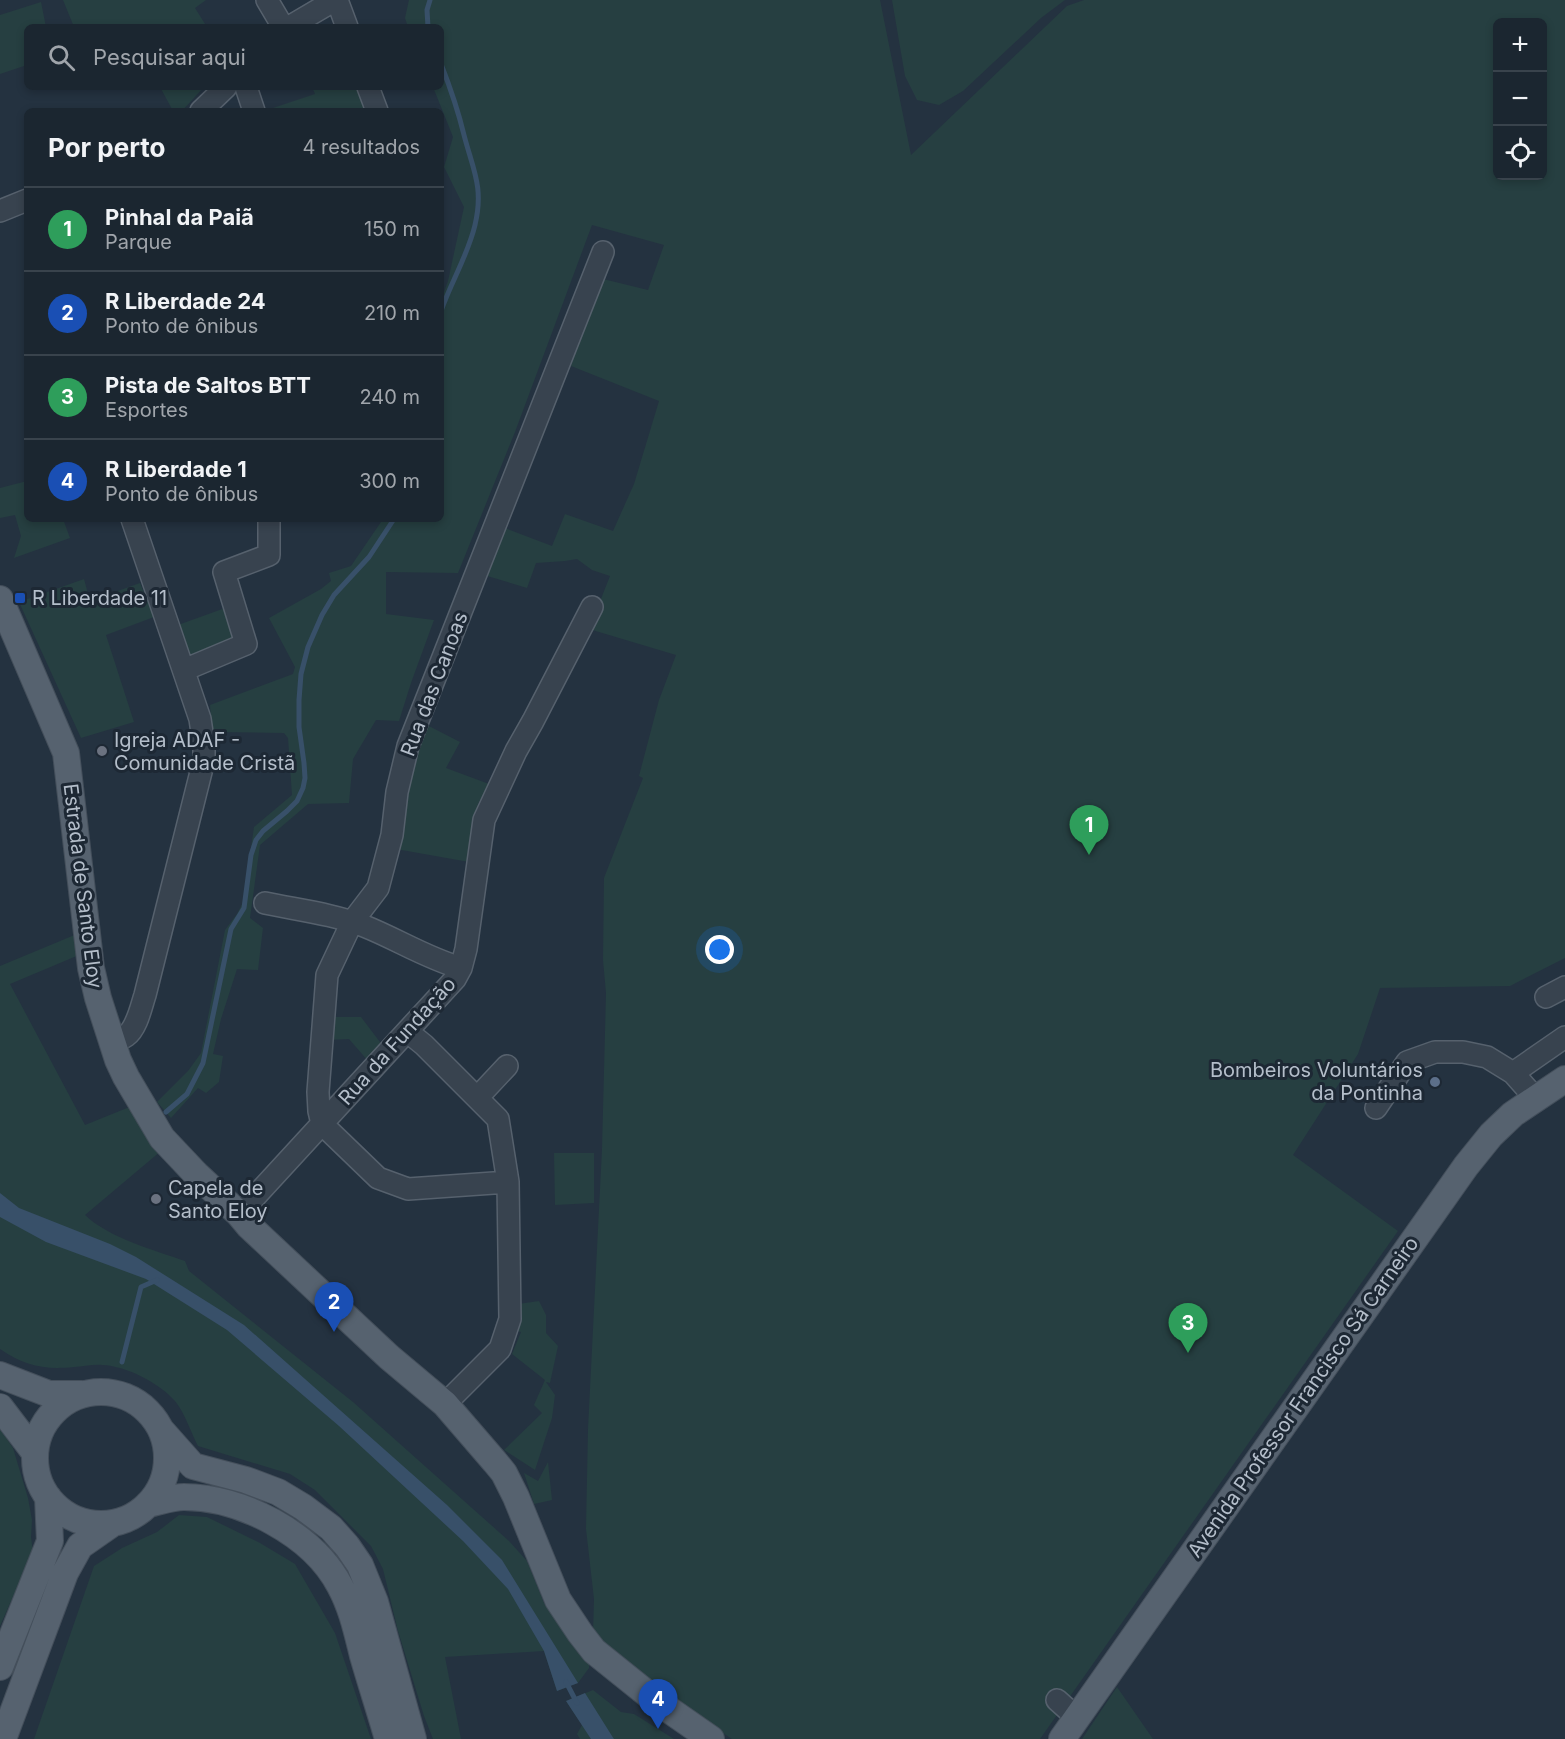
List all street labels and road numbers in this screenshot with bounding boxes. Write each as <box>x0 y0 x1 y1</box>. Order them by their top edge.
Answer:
street label: Rua das Canoas <box>395 608 473 760</box>
street label: Estrada de Santo Eloy <box>59 782 107 990</box>
street label: Rua da Fundação <box>333 972 461 1110</box>
street label: Avenida Professor Francisco Sá Carneiro <box>1182 1232 1424 1562</box>

